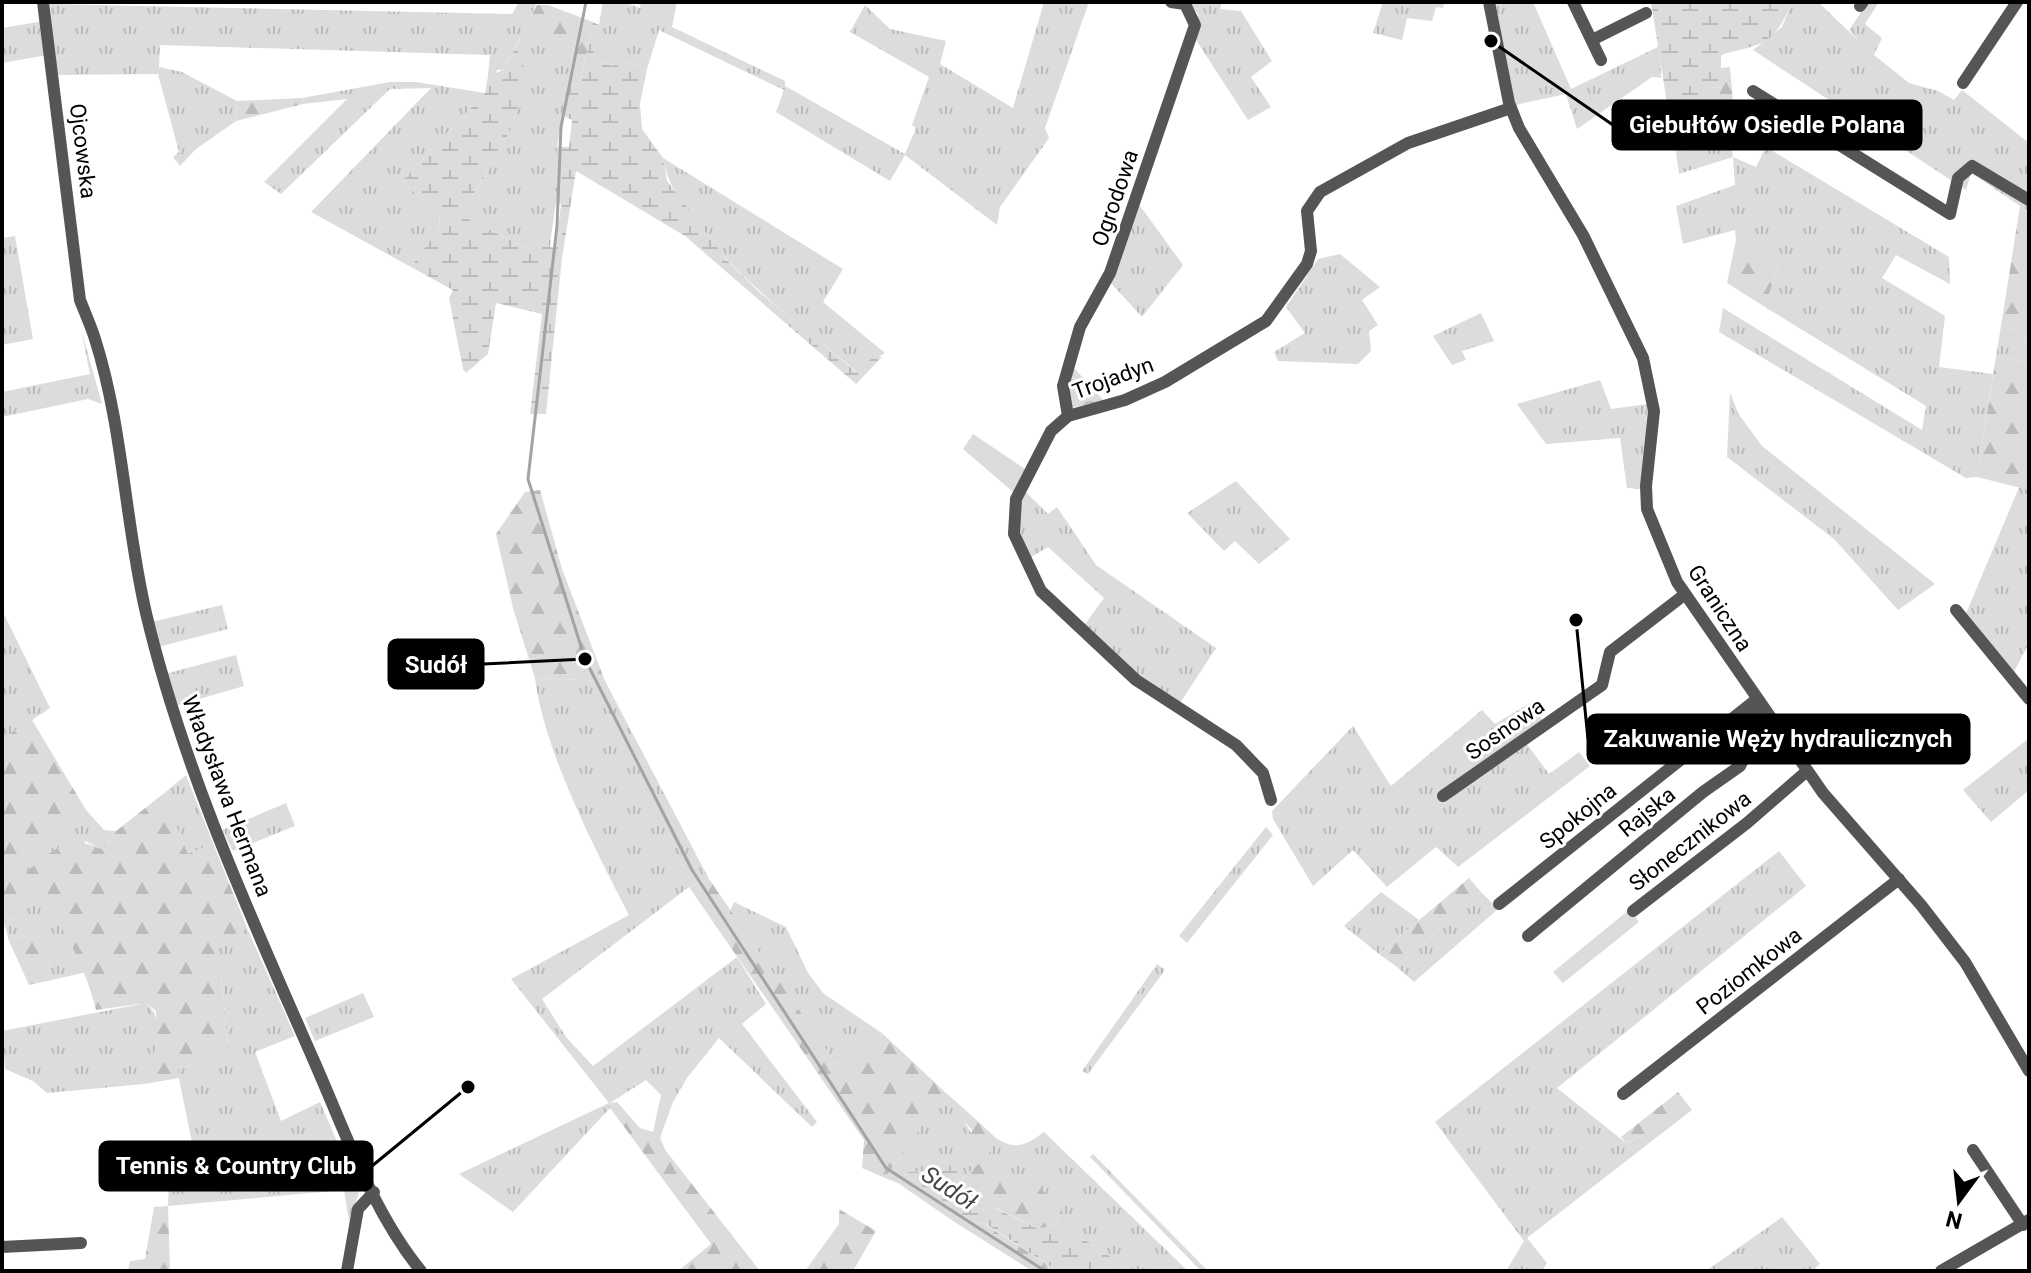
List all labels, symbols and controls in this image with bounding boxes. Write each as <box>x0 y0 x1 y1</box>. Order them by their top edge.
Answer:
callout: Giebułtów Osiedle Polana <box>1613 101 1921 149</box>
street label: Ojcowska <box>65 102 101 200</box>
text: Giebułtów Osiedle Polana <box>1629 111 1905 139</box>
street label: Ogrodowa <box>1087 146 1143 250</box>
street label: Trojadyn <box>1069 352 1157 404</box>
street label: Graniczna <box>1683 560 1757 656</box>
callout: Sudół <box>389 640 483 688</box>
text: Sudół <box>405 651 467 679</box>
street label: Władysława Hermana <box>177 692 277 900</box>
street label: Sosnowa <box>1461 693 1549 765</box>
callout: Zakuwanie Węży hydraulicznych <box>1588 715 1969 763</box>
text: Zakuwanie Węży hydraulicznych <box>1603 725 1953 753</box>
street label: Spokojna <box>1535 778 1621 854</box>
street label: Rajska <box>1614 782 1680 842</box>
street label: Słonecznikowa <box>1624 786 1756 896</box>
street label: Poziomkowa <box>1691 922 1807 1020</box>
callout: Tennis & Country Club <box>100 1142 372 1190</box>
text: Tennis & Country Club <box>116 1152 356 1180</box>
water label: Sudół <box>916 1160 982 1216</box>
north arrow <box>1919 1161 1999 1241</box>
text: N <box>1943 1206 1965 1234</box>

